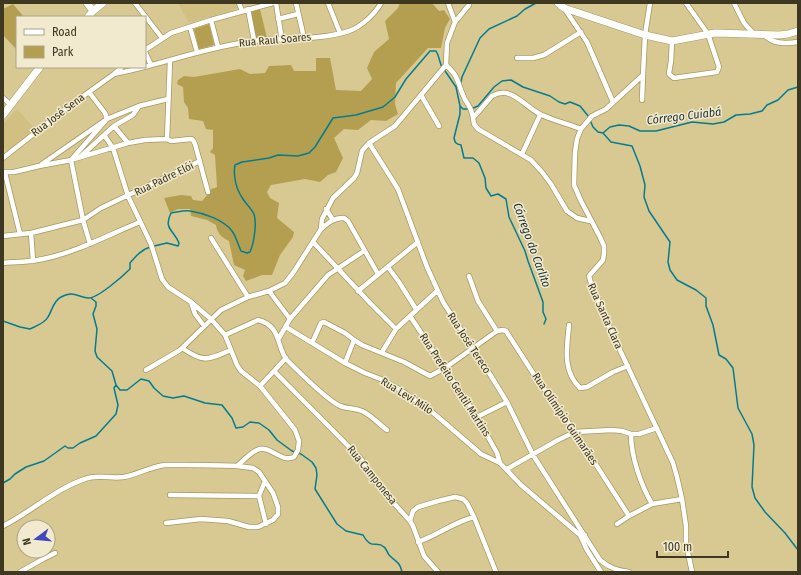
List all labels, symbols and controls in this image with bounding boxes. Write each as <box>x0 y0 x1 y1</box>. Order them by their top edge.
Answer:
legend <box>16 16 146 68</box>
text: Road <box>52 25 77 39</box>
street label: Rua Raul Soares <box>238 30 312 50</box>
text: Park <box>52 45 74 59</box>
street label: Rua José Sena <box>29 91 87 139</box>
water label: Córrego Cuiabá <box>646 104 722 128</box>
street label: Rua Padre Elói <box>132 159 196 199</box>
water label: Córrego do Carlito <box>510 201 554 289</box>
street label: Rua Santa Clara <box>585 281 625 351</box>
street label: Rua José Tereco <box>444 310 494 376</box>
street label: Rua Prefeito Gentil Martins <box>417 331 494 439</box>
street label: Rua Olímipio Guimarães <box>529 371 601 468</box>
street label: Rua Levi Milo <box>378 375 436 417</box>
street label: Rua Camponesa <box>344 443 400 507</box>
north arrow <box>16 519 56 559</box>
scale bar <box>657 533 728 559</box>
text: N <box>20 537 34 547</box>
text: 100 m <box>663 540 692 554</box>

